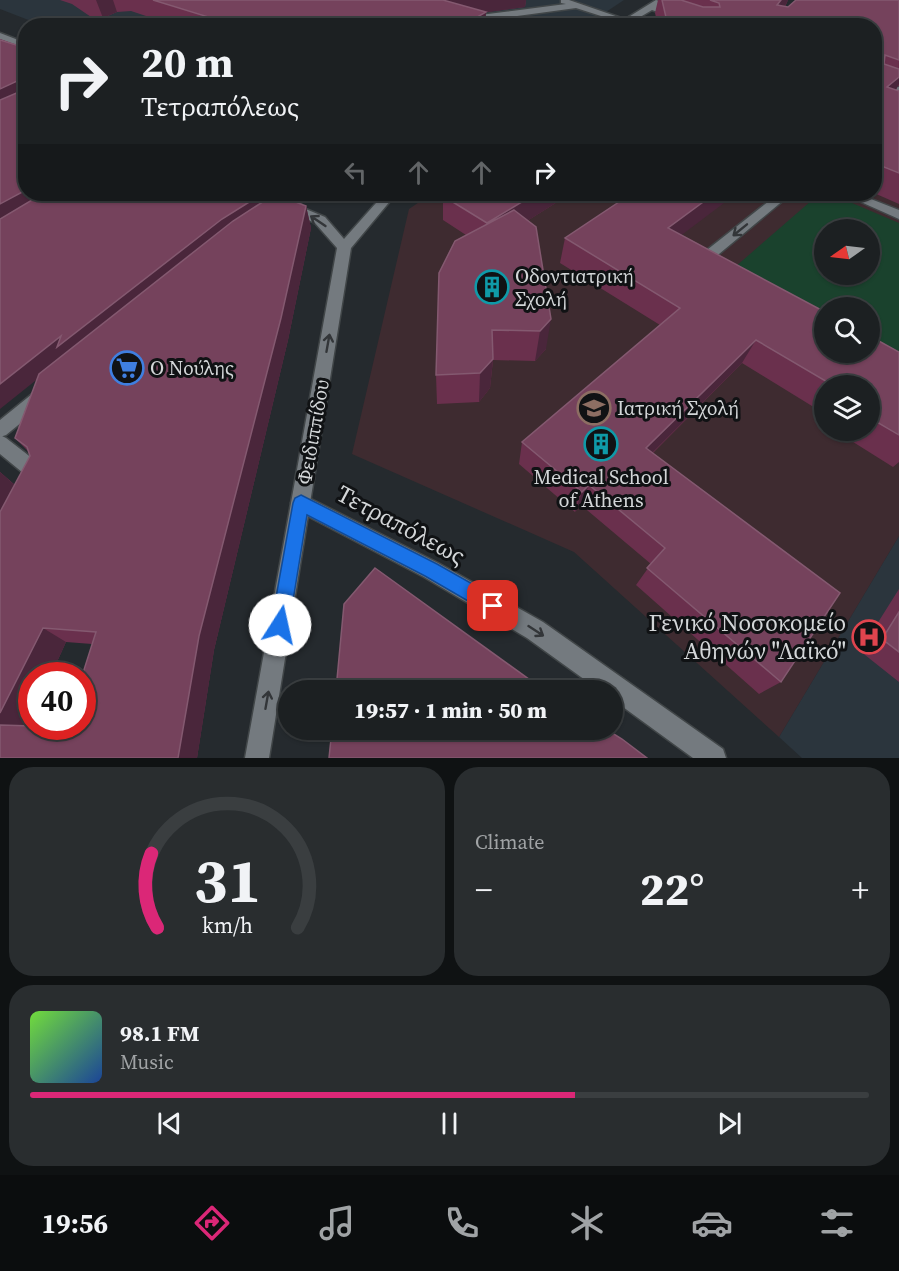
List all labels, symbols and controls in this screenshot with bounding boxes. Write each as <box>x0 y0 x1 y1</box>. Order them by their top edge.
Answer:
text: 20 m <box>141 33 234 91</box>
icon: right <box>42 42 120 120</box>
text: Τετραπόλεως <box>141 88 299 125</box>
icon: left <box>339 156 372 189</box>
icon: ahead <box>402 156 435 189</box>
icon: ahead <box>465 156 498 189</box>
icon: right <box>528 156 561 189</box>
one-way arrow <box>309 215 326 228</box>
north arrow <box>814 219 880 285</box>
map controls <box>814 219 880 441</box>
one-way arrow <box>732 224 748 237</box>
place label: Οδοντιατρική Σχολή <box>515 262 634 313</box>
building icon: Οδοντιατρική Σχολή <box>474 269 510 305</box>
button: search <box>814 297 880 363</box>
one-way arrow <box>323 333 334 353</box>
supermarket icon: Ο Νούλης <box>109 350 145 386</box>
place label: Ο Νούλης <box>150 354 234 382</box>
button: layers <box>814 375 880 441</box>
street label: Φειδιππίδου <box>290 377 336 487</box>
school or university icon: Ιατρική Σχολή <box>576 390 612 426</box>
place label: Ιατρική Σχολή <box>617 394 739 422</box>
building icon: Medical School of Athens <box>583 426 619 462</box>
place label: Medical School of Athens <box>533 463 669 514</box>
street label: Τετραπόλεως <box>331 477 471 572</box>
pin <box>467 580 518 631</box>
icon: arrive <box>476 589 509 622</box>
position arrow <box>248 593 312 657</box>
place label: Γενικό Νοσοκομείο Αθηνών "Λαϊκό" <box>649 606 846 667</box>
hospital icon: Γενικό Νοσοκομείο Αθηνών "Λαϊκό" <box>851 619 887 655</box>
one-way arrow <box>527 625 544 637</box>
speed limit sign: 40 <box>18 662 96 740</box>
one-way arrow <box>261 691 272 711</box>
text: 19:57 · 1 min · 50 m <box>354 695 547 725</box>
text: Climate <box>475 828 544 856</box>
text: 31 <box>193 837 261 923</box>
text: 22° <box>640 858 704 920</box>
text: − <box>475 867 493 912</box>
text: + <box>851 867 869 912</box>
text: km/h <box>201 912 253 941</box>
text: 98.1 FM <box>120 1018 199 1048</box>
text: Music <box>120 1048 174 1076</box>
icon: previous <box>153 1107 186 1140</box>
icon: pause <box>433 1107 466 1140</box>
icon: next <box>713 1107 746 1140</box>
icon: directions <box>191 1202 233 1244</box>
icon: music <box>316 1202 358 1244</box>
icon: phone <box>441 1202 483 1244</box>
icon: climate <box>566 1202 608 1244</box>
icon: car <box>691 1202 733 1244</box>
icon: filters <box>816 1202 858 1244</box>
text: 19:56 <box>41 1205 108 1242</box>

